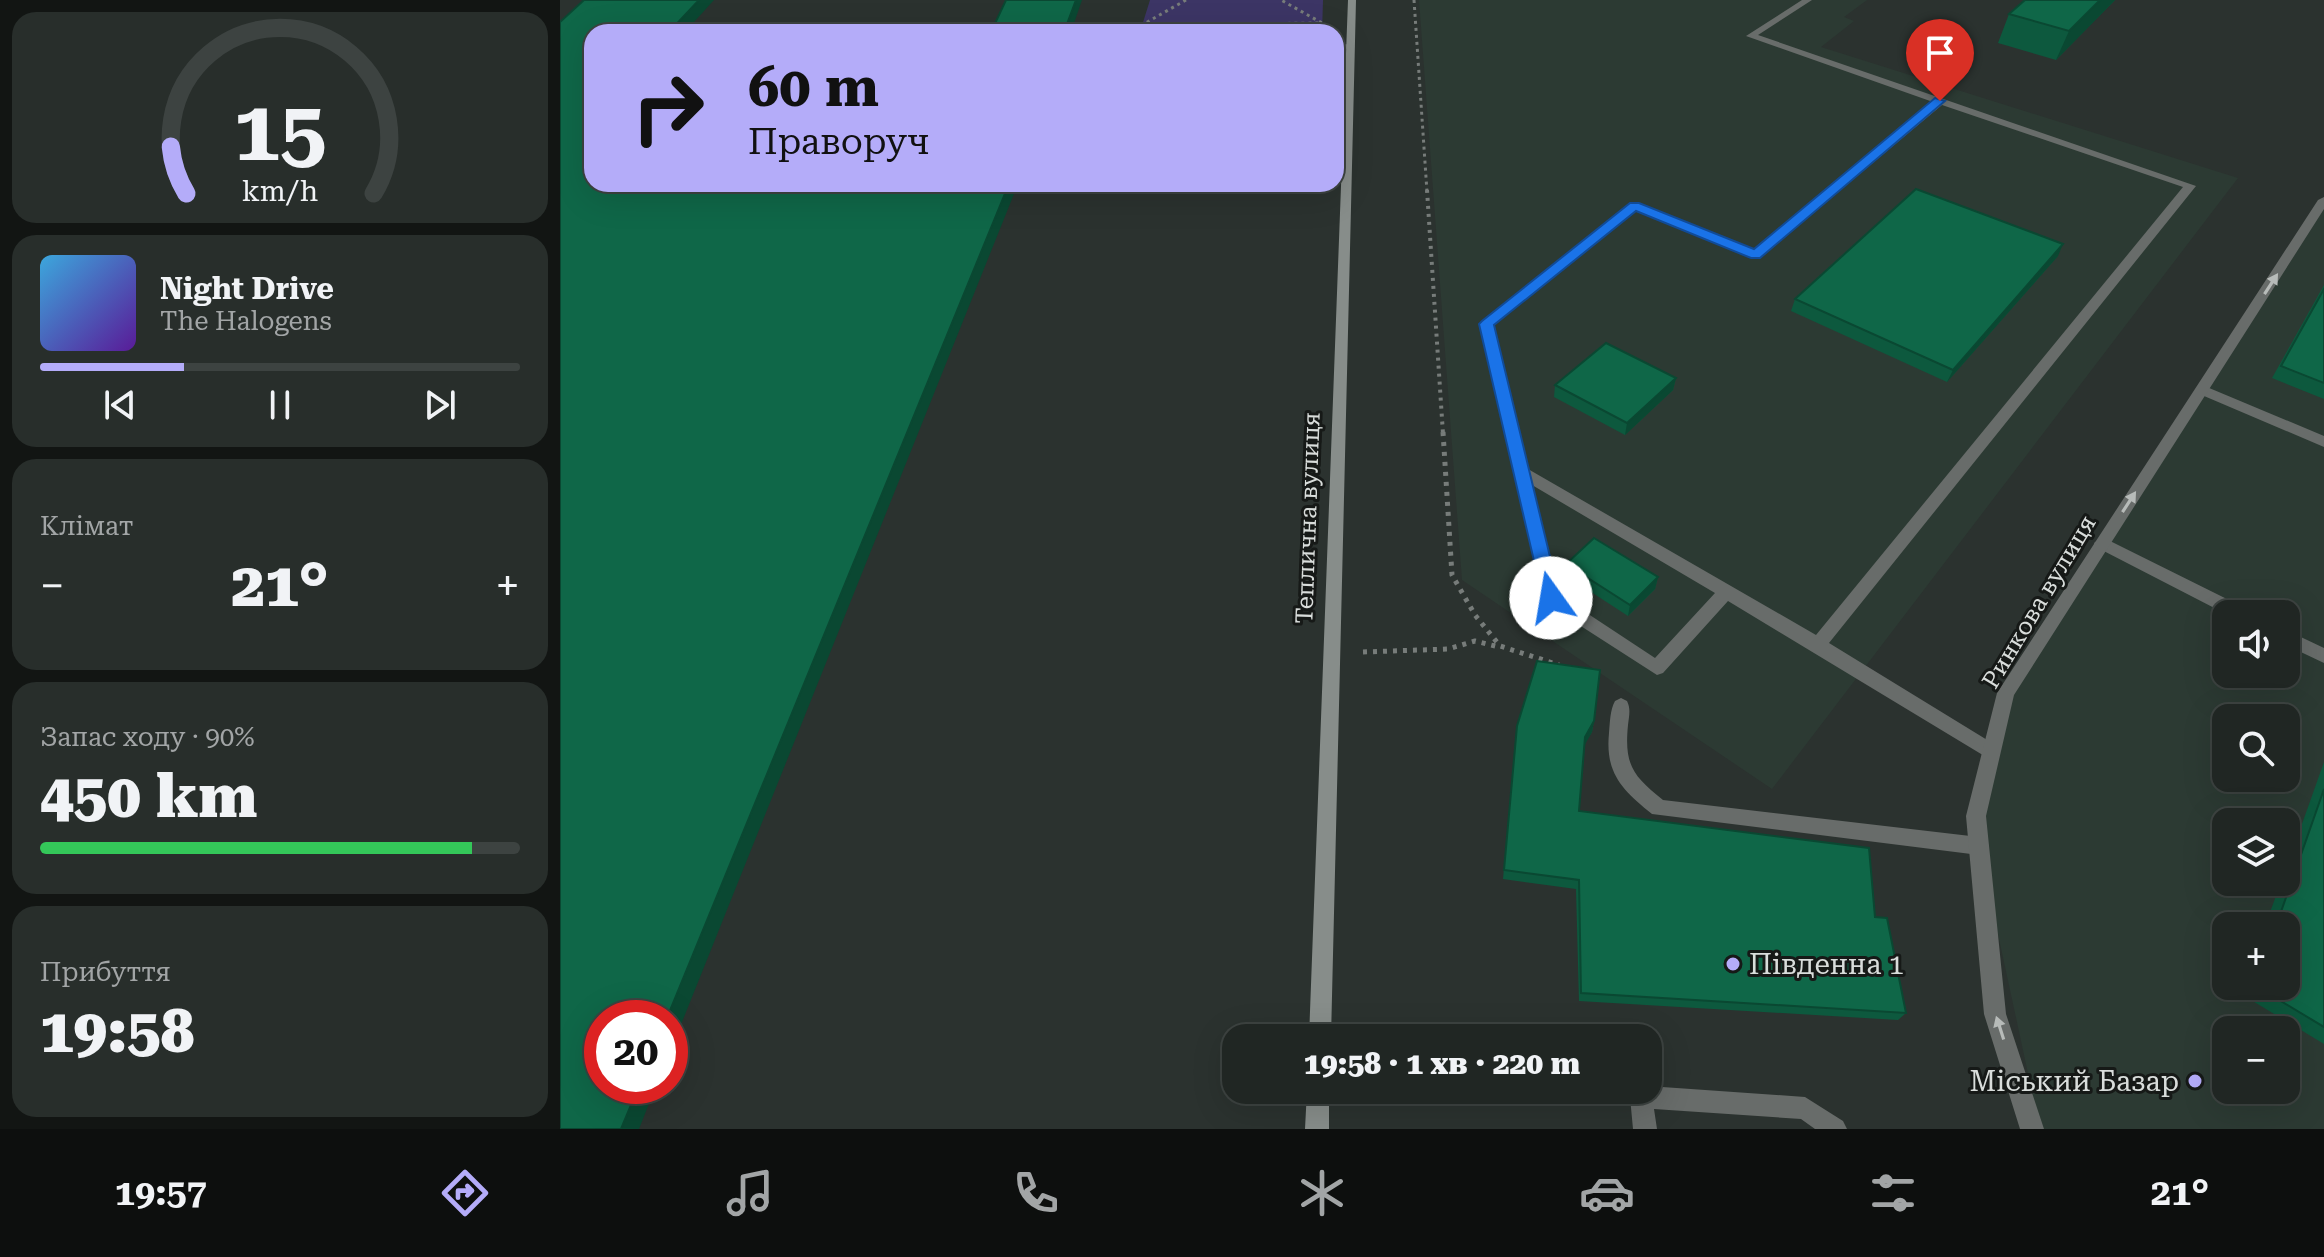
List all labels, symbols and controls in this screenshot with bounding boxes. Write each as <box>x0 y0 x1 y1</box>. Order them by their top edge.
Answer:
pin <box>1906 19 1974 101</box>
icon: arrive <box>1918 31 1962 75</box>
text: 60 m <box>748 54 879 120</box>
icon: right <box>616 56 720 160</box>
text: 15 <box>233 82 327 179</box>
text: Праворуч <box>748 121 929 163</box>
text: km/h <box>242 174 318 208</box>
text: Night Drive <box>160 271 334 306</box>
one-way arrow <box>2263 273 2278 294</box>
text: The Halogens <box>160 306 332 336</box>
icon: previous <box>98 383 142 427</box>
icon: pause <box>258 383 302 427</box>
icon: next <box>418 383 462 427</box>
street label: Теплична вулиця <box>1290 412 1326 624</box>
one-way arrow <box>2122 491 2137 512</box>
text: Клімат <box>40 511 134 541</box>
street label: Ринкова вулиця <box>1976 511 2102 693</box>
text: 21° <box>231 550 329 621</box>
position arrow <box>1509 556 1593 640</box>
text: − <box>40 560 65 612</box>
text: + <box>495 560 520 612</box>
map controls <box>2212 600 2300 1104</box>
button: sound <box>2212 600 2300 688</box>
button: search <box>2212 704 2300 792</box>
text: Запас ходу · 90% <box>40 722 255 752</box>
text: 450 km <box>40 761 257 832</box>
button: layers <box>2212 808 2300 896</box>
button: + <box>2212 912 2300 1000</box>
place label: Південна 1 <box>1749 948 1904 981</box>
marker: Південна 1 <box>1724 955 1742 973</box>
text: Прибуття <box>40 957 171 987</box>
text: 19:58 <box>40 996 194 1067</box>
speed limit sign: 20 <box>584 1000 688 1104</box>
one-way arrow <box>1993 1016 2006 1040</box>
button: − <box>2212 1016 2300 1104</box>
text: 19:58 · 1 хв · 220 m <box>1304 1046 1580 1081</box>
place label: Міський Базар <box>1970 1065 2179 1098</box>
marker: Міський Базар <box>2186 1072 2204 1090</box>
icon: directions <box>437 1165 493 1221</box>
icon: music <box>722 1165 778 1221</box>
icon: phone <box>1008 1165 1064 1221</box>
icon: climate <box>1294 1165 1350 1221</box>
icon: car <box>1579 1165 1635 1221</box>
icon: filters <box>1865 1165 1921 1221</box>
text: 19:57 <box>115 1172 207 1214</box>
text: 21° <box>2151 1172 2209 1214</box>

